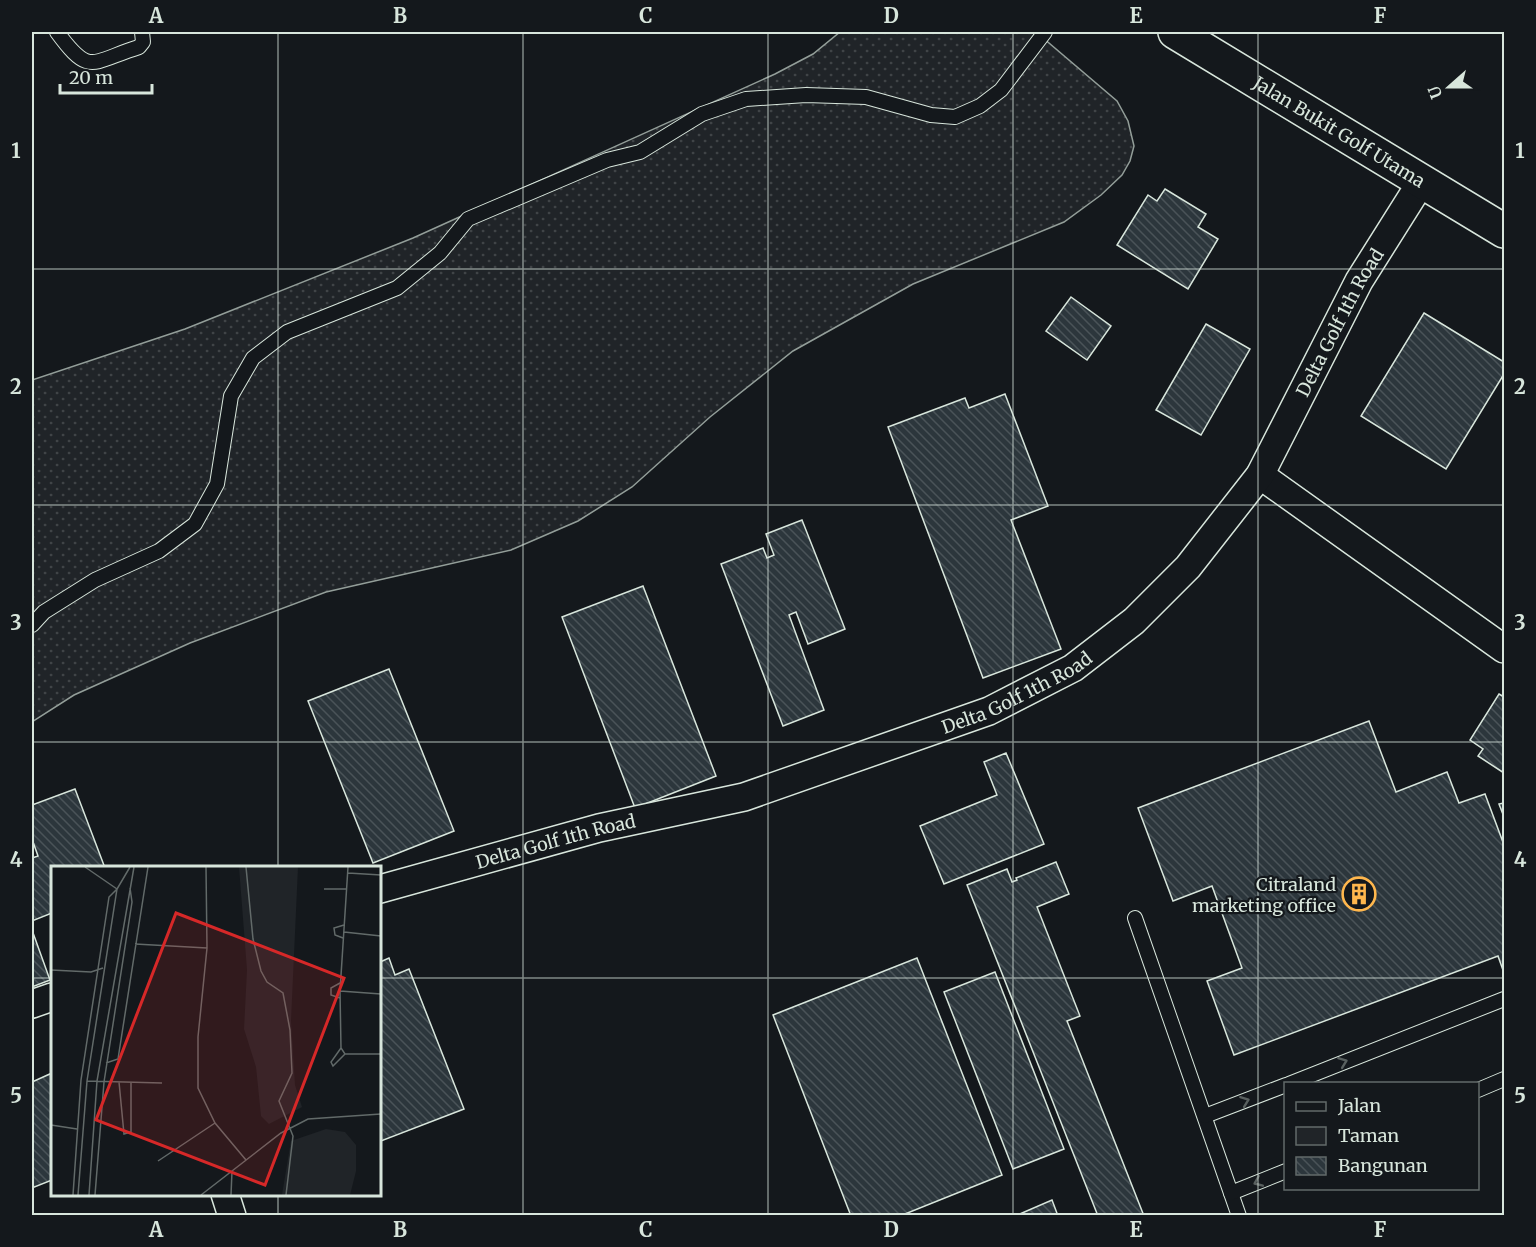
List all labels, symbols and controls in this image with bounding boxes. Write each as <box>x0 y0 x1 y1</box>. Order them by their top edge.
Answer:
text: A <box>148 3 164 28</box>
text: B <box>393 3 407 28</box>
text: C <box>639 3 653 28</box>
text: D <box>883 3 899 28</box>
text: E <box>1129 3 1143 28</box>
text: F <box>1374 3 1387 28</box>
scale bar <box>60 57 152 95</box>
north arrow <box>1419 57 1479 117</box>
text: 20 m <box>69 66 113 89</box>
street label: Jalan Bukit Golf Utama <box>1248 70 1430 192</box>
text: U <box>1423 83 1446 102</box>
text: 1 <box>11 138 21 163</box>
text: 1 <box>1515 138 1525 163</box>
street label: Delta Golf 1th Road <box>1291 244 1388 400</box>
text: 2 <box>10 374 22 399</box>
text: 2 <box>1514 374 1526 399</box>
text: 3 <box>10 610 22 635</box>
text: 3 <box>1514 610 1526 635</box>
street label: Delta Golf 1th Road <box>938 646 1097 738</box>
street label: Delta Golf 1th Road <box>473 809 638 873</box>
text: 4 <box>10 847 23 872</box>
text: 4 <box>1514 847 1527 872</box>
inset map <box>51 866 381 1196</box>
place label: Citraland marketing office <box>1192 873 1336 917</box>
building icon: Citraland marketing office <box>1341 876 1377 912</box>
one-way arrow <box>1337 1057 1348 1069</box>
legend <box>1284 1082 1479 1190</box>
text: 5 <box>10 1083 22 1108</box>
text: 5 <box>1514 1083 1526 1108</box>
text: Jalan <box>1337 1094 1381 1117</box>
one-way arrow <box>1239 1095 1250 1108</box>
text: Taman <box>1338 1124 1399 1147</box>
text: Bangunan <box>1338 1154 1428 1177</box>
one-way arrow <box>1254 1175 1265 1187</box>
text: A <box>148 1217 164 1242</box>
text: B <box>393 1217 407 1242</box>
text: C <box>639 1217 653 1242</box>
text: D <box>883 1217 899 1242</box>
text: E <box>1129 1217 1143 1242</box>
text: F <box>1374 1217 1387 1242</box>

